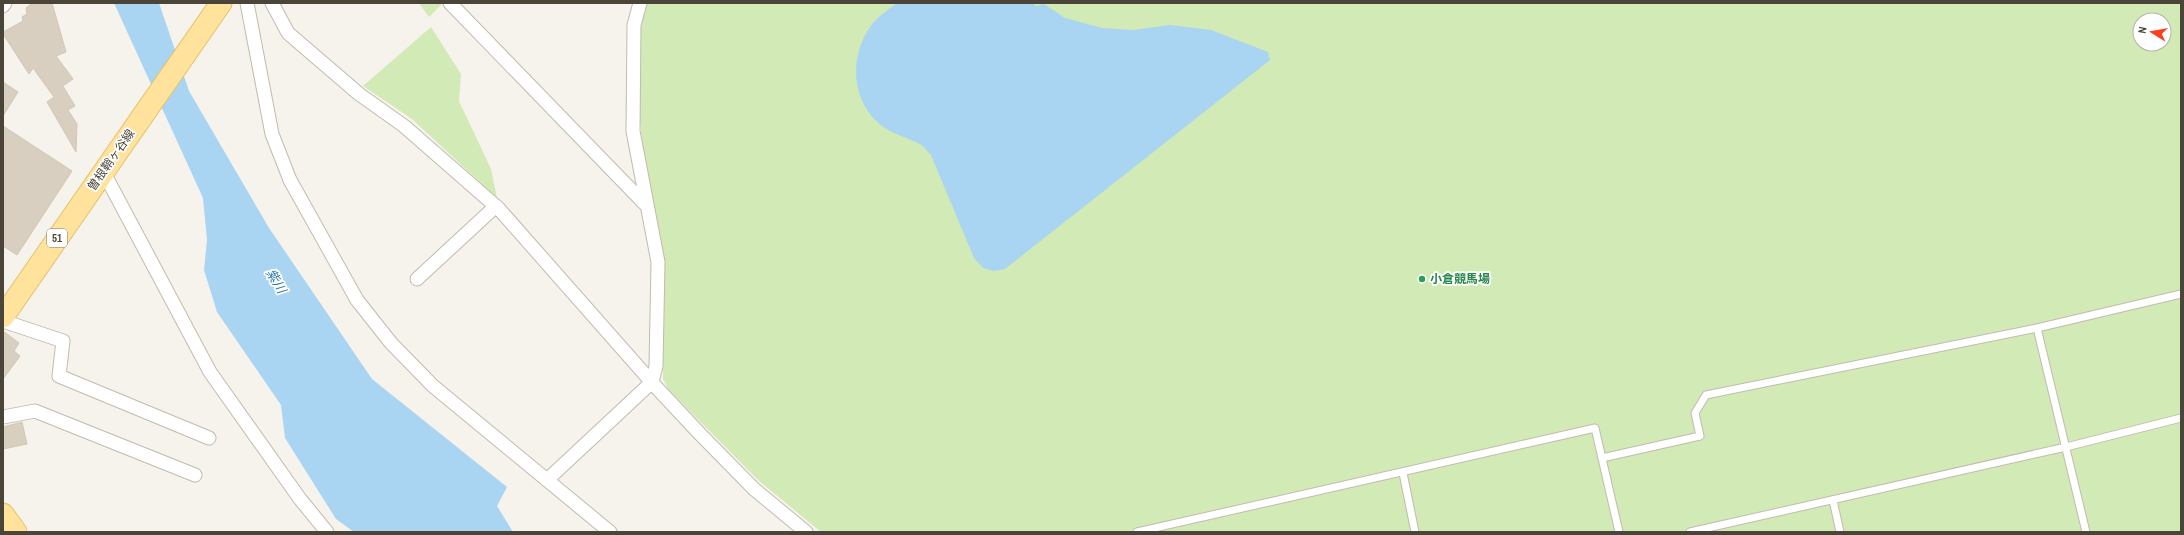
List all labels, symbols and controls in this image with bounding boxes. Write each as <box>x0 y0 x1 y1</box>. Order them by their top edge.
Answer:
north arrow <box>2132 12 2172 52</box>
text: N <box>2135 26 2150 35</box>
street label: 曽根鞘ヶ谷線 <box>84 126 138 194</box>
road number: 51 <box>47 229 67 247</box>
water label: 紫川 <box>262 265 291 298</box>
place label: 小倉競馬場 <box>1430 271 1490 287</box>
marker: 小倉競馬場 <box>1417 274 1427 284</box>

